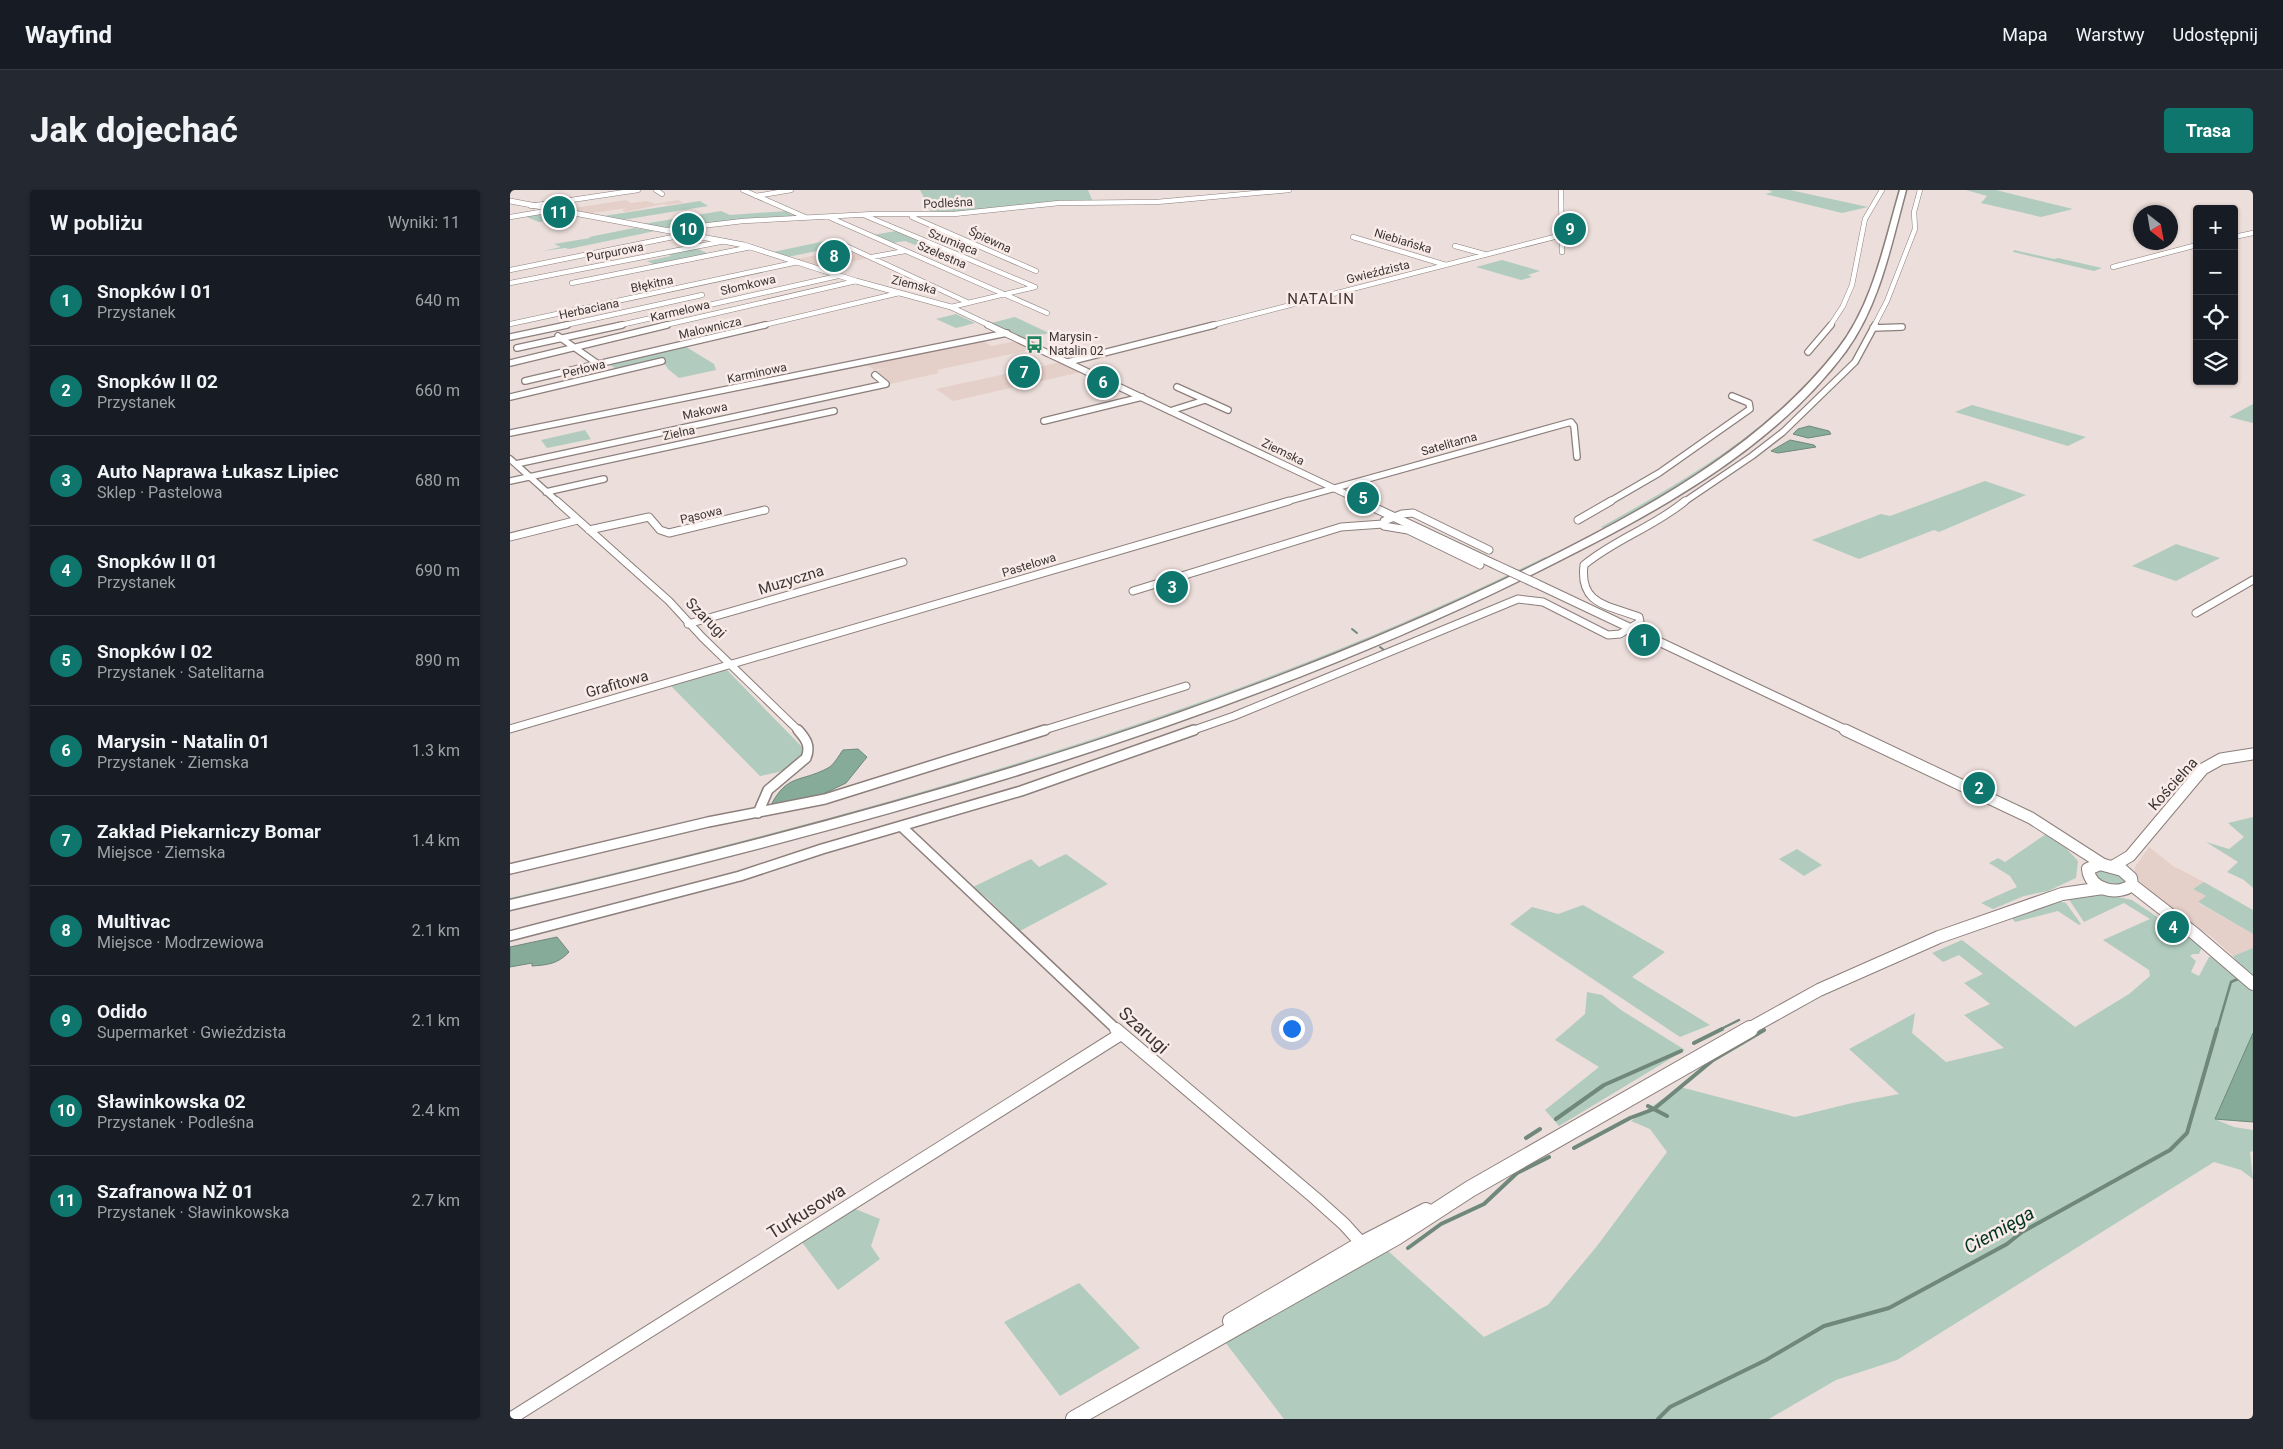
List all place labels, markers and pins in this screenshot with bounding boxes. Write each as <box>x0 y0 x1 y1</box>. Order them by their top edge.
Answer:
pin: 11 <box>543 193 575 231</box>
pin: 10 <box>672 210 704 248</box>
pin: 9 <box>1554 210 1586 248</box>
pin: 8 <box>818 237 850 275</box>
place label: Marysin - Natalin 02 <box>1049 330 1104 358</box>
bus stop icon: Marysin - Natalin 02 <box>1025 334 1045 354</box>
pin: 7 <box>1008 353 1040 391</box>
pin: 6 <box>1087 363 1119 401</box>
pin: 5 <box>1347 479 1379 517</box>
pin: 3 <box>1156 568 1188 606</box>
pin: 1 <box>1628 621 1660 659</box>
pin: 2 <box>1963 769 1995 807</box>
pin: 4 <box>2157 908 2189 946</box>

